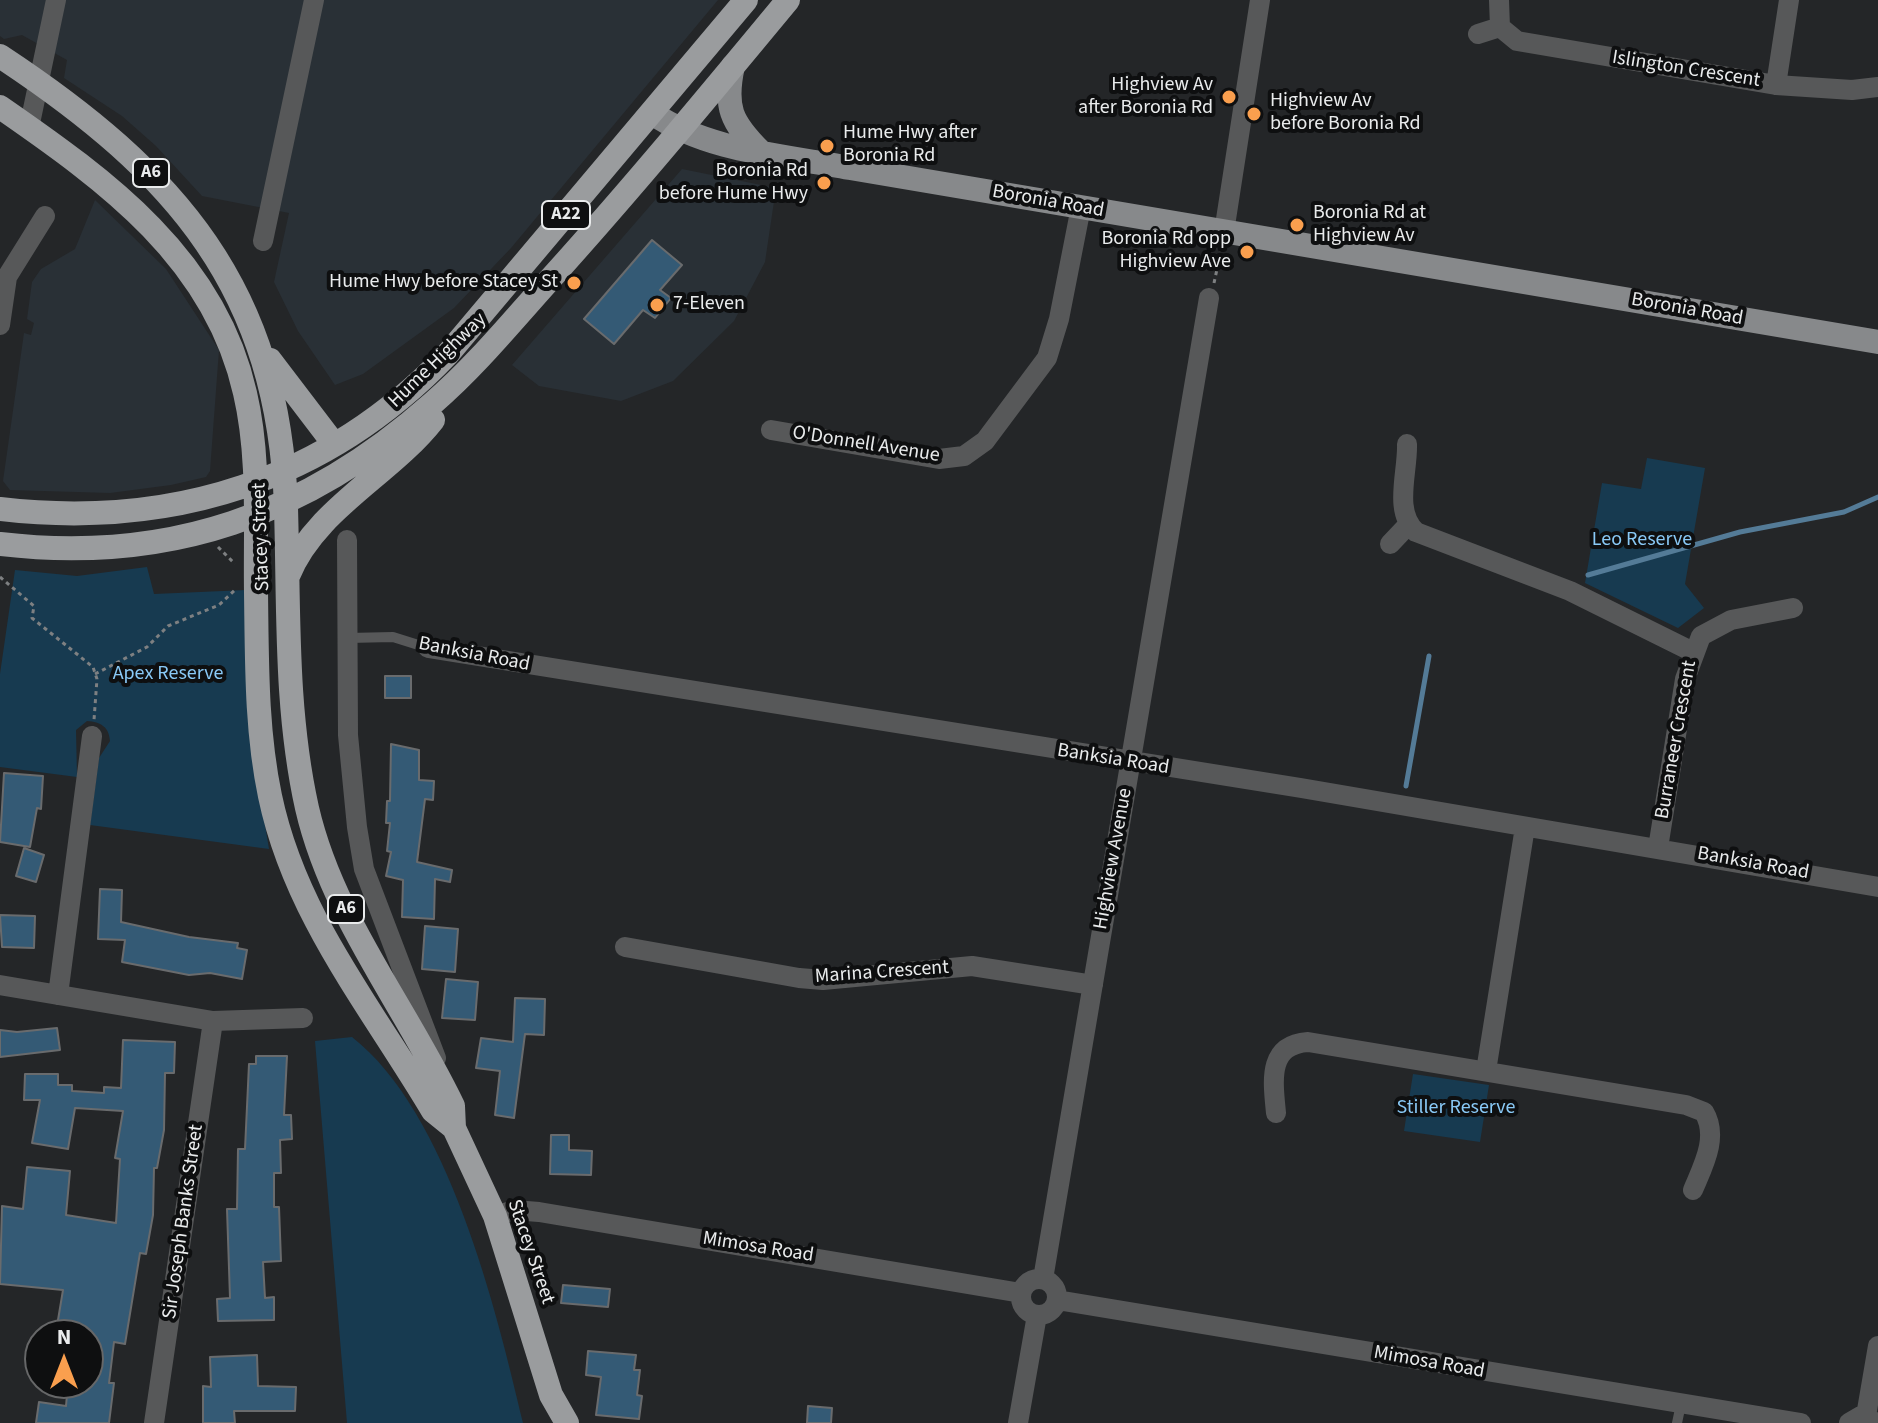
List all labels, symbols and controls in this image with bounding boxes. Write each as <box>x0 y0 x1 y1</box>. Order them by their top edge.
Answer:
street label: Islington Crescent <box>1610 46 1762 94</box>
place label: Highview Av after Boronia Rd <box>1078 74 1213 121</box>
marker: Highview Av after Boronia Rd <box>1220 88 1238 106</box>
place label: Highview Av before Boronia Rd <box>1270 90 1420 137</box>
marker: Highview Av before Boronia Rd <box>1245 105 1263 123</box>
place label: Hume Hwy after Boronia Rd <box>843 122 977 169</box>
marker: Hume Hwy after Boronia Rd <box>818 137 836 155</box>
road number: A6 <box>133 159 169 187</box>
place label: Boronia Rd before Hume Hwy <box>659 160 808 207</box>
marker: Boronia Rd before Hume Hwy <box>815 174 833 192</box>
street label: Boronia Road <box>990 180 1106 224</box>
road number: A22 <box>542 201 590 229</box>
place label: Boronia Rd at Highview Av <box>1313 202 1426 249</box>
marker: Boronia Rd at Highview Av <box>1288 216 1306 234</box>
place label: Boronia Rd opp Highview Ave <box>1102 228 1231 275</box>
marker: Boronia Rd opp Highview Ave <box>1238 243 1256 261</box>
place label: Hume Hwy before Stacey St <box>329 271 558 295</box>
marker: Hume Hwy before Stacey St <box>565 274 583 292</box>
street label: Boronia Road <box>1629 288 1745 332</box>
place label: 7-Eleven <box>673 293 745 317</box>
marker: 7-Eleven <box>648 296 666 314</box>
street label: Hume Highway <box>384 308 492 414</box>
street label: O'Donnell Avenue <box>791 421 941 469</box>
street label: Stacey Street <box>248 482 276 592</box>
park label: Leo Reserve <box>1592 529 1692 553</box>
street label: Banksia Road <box>416 632 532 678</box>
street label: Burraneer Crescent <box>1651 659 1703 821</box>
park label: Apex Reserve <box>113 663 223 687</box>
street label: Banksia Road <box>1055 739 1171 781</box>
street label: Highview Avenue <box>1090 786 1138 932</box>
street label: Banksia Road <box>1695 842 1811 886</box>
road number: A6 <box>328 895 364 923</box>
street label: Marina Crescent <box>814 956 950 990</box>
park label: Stiller Reserve <box>1397 1097 1515 1121</box>
street label: Sir Joseph Banks Street <box>158 1123 210 1321</box>
street label: Stacey Street <box>501 1197 559 1307</box>
street label: Mimosa Road <box>701 1227 815 1269</box>
north arrow <box>24 1319 104 1399</box>
text: N <box>57 1321 71 1353</box>
street label: Mimosa Road <box>1372 1341 1486 1385</box>

